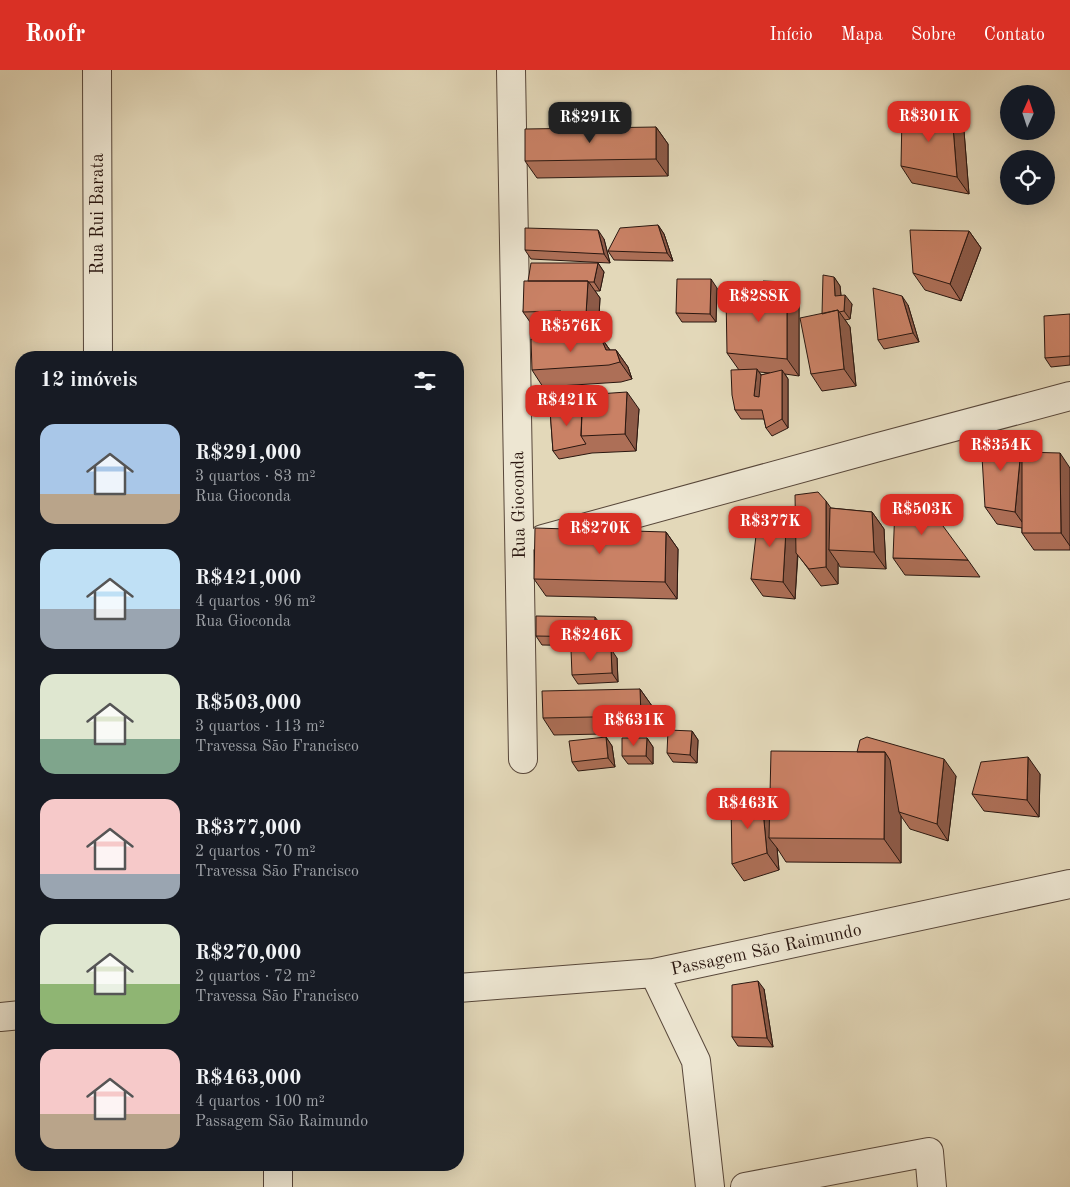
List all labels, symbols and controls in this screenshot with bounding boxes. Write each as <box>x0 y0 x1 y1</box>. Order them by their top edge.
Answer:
text: Roofr <box>25 23 86 47</box>
text: Início <box>769 26 813 44</box>
text: Mapa <box>841 26 883 44</box>
text: Sobre <box>911 26 956 44</box>
text: Contato <box>984 26 1045 44</box>
north arrow <box>1000 85 1055 140</box>
map controls <box>1000 85 1055 205</box>
pin: R$301K <box>888 100 970 143</box>
pin: R$291K <box>549 102 631 144</box>
text: R$301K <box>898 109 960 125</box>
text: R$291K <box>559 110 621 126</box>
button: locate <box>1000 150 1055 205</box>
street label: Rua Rui Barata <box>89 153 107 275</box>
pin: R$288K <box>718 280 800 323</box>
text: R$288K <box>728 289 790 305</box>
pin: R$576K <box>530 310 612 353</box>
text: R$576K <box>540 319 602 335</box>
icon: filters <box>411 367 439 395</box>
text: 12 imóveis <box>40 370 138 391</box>
pin: R$421K <box>526 384 608 427</box>
text: R$421K <box>536 393 598 409</box>
pin: R$354K <box>960 430 1042 472</box>
text: R$354K <box>970 438 1032 454</box>
text: R$291,000 <box>195 443 301 464</box>
icon: home <box>80 444 140 504</box>
street label: Rua Gioconda <box>509 451 529 559</box>
text: 3 quartos · 83 m² <box>195 469 316 485</box>
text: Rua Gioconda <box>195 489 291 505</box>
pin: R$503K <box>881 494 963 536</box>
text: R$503K <box>891 502 953 518</box>
pin: R$377K <box>729 506 811 548</box>
pin: R$270K <box>559 512 641 555</box>
text: R$377K <box>739 514 801 530</box>
text: R$270K <box>569 521 631 537</box>
text: R$421,000 <box>195 568 301 589</box>
icon: home <box>80 569 140 629</box>
text: 4 quartos · 96 m² <box>195 594 316 610</box>
text: Rua Gioconda <box>195 614 291 630</box>
pin: R$246K <box>550 620 632 662</box>
text: R$246K <box>560 628 622 644</box>
text: R$503,000 <box>195 693 301 714</box>
icon: home <box>80 694 140 754</box>
pin: R$631K <box>593 704 675 747</box>
text: R$631K <box>603 713 665 729</box>
text: 3 quartos · 113 m² <box>195 719 325 735</box>
text: Travessa São Francisco <box>195 739 359 755</box>
pin: R$463K <box>707 788 789 830</box>
text: R$463K <box>717 796 779 812</box>
text: R$377,000 <box>195 818 301 839</box>
icon: home <box>80 819 140 879</box>
text: 2 quartos · 70 m² <box>195 844 316 860</box>
text: Travessa São Francisco <box>195 864 359 880</box>
street label: Passagem São Raimundo <box>669 921 863 979</box>
text: R$270,000 <box>195 943 301 964</box>
icon: home <box>80 944 140 1004</box>
text: 2 quartos · 72 m² <box>195 969 316 985</box>
text: Travessa São Francisco <box>195 989 359 1005</box>
text: R$463,000 <box>195 1068 301 1089</box>
icon: home <box>80 1069 140 1129</box>
text: 4 quartos · 100 m² <box>195 1094 325 1110</box>
text: Passagem São Raimundo <box>195 1114 368 1130</box>

